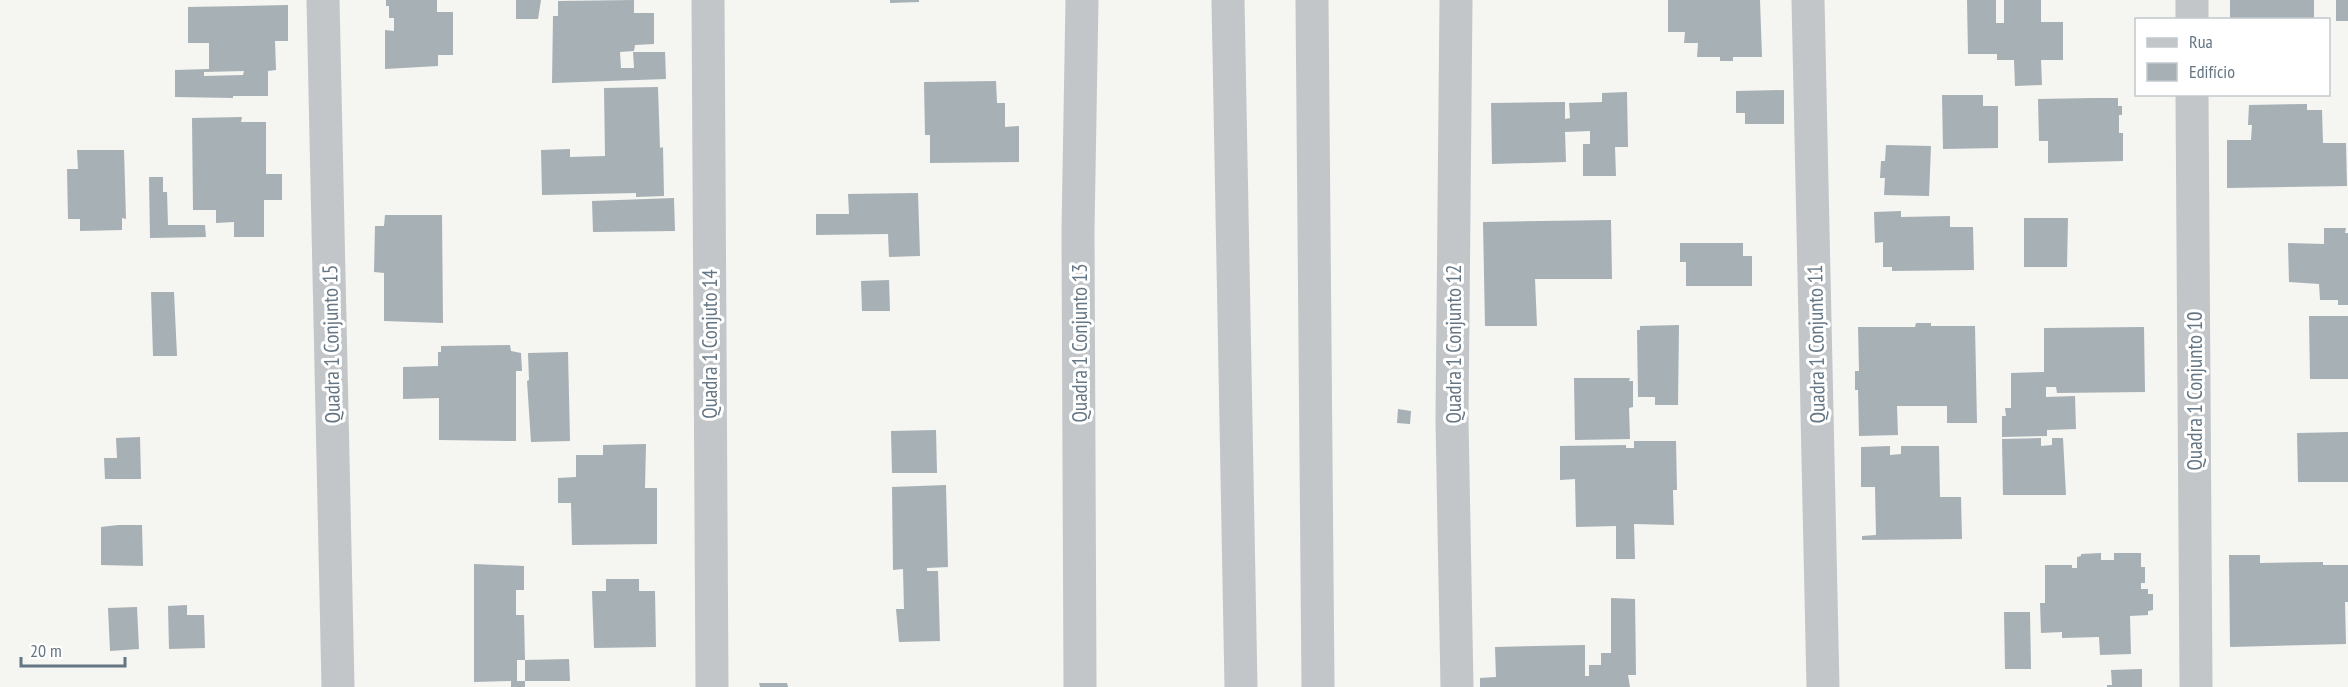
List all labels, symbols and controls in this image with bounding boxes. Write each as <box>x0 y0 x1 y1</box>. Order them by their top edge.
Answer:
legend <box>2135 18 2330 96</box>
text: Rua <box>2189 30 2213 53</box>
text: Edifício <box>2189 60 2235 83</box>
street label: Quadra 1 Conjunto 15 <box>316 264 346 424</box>
street label: Quadra 1 Conjunto 13 <box>1066 264 1093 422</box>
street label: Quadra 1 Conjunto 11 <box>1801 264 1831 424</box>
street label: Quadra 1 Conjunto 12 <box>1440 265 1467 423</box>
street label: Quadra 1 Conjuto 14 <box>696 269 723 419</box>
street label: Quadra 1 Conjunto 10 <box>2181 312 2208 470</box>
scale bar <box>21 630 124 668</box>
text: 20 m <box>30 639 62 662</box>

